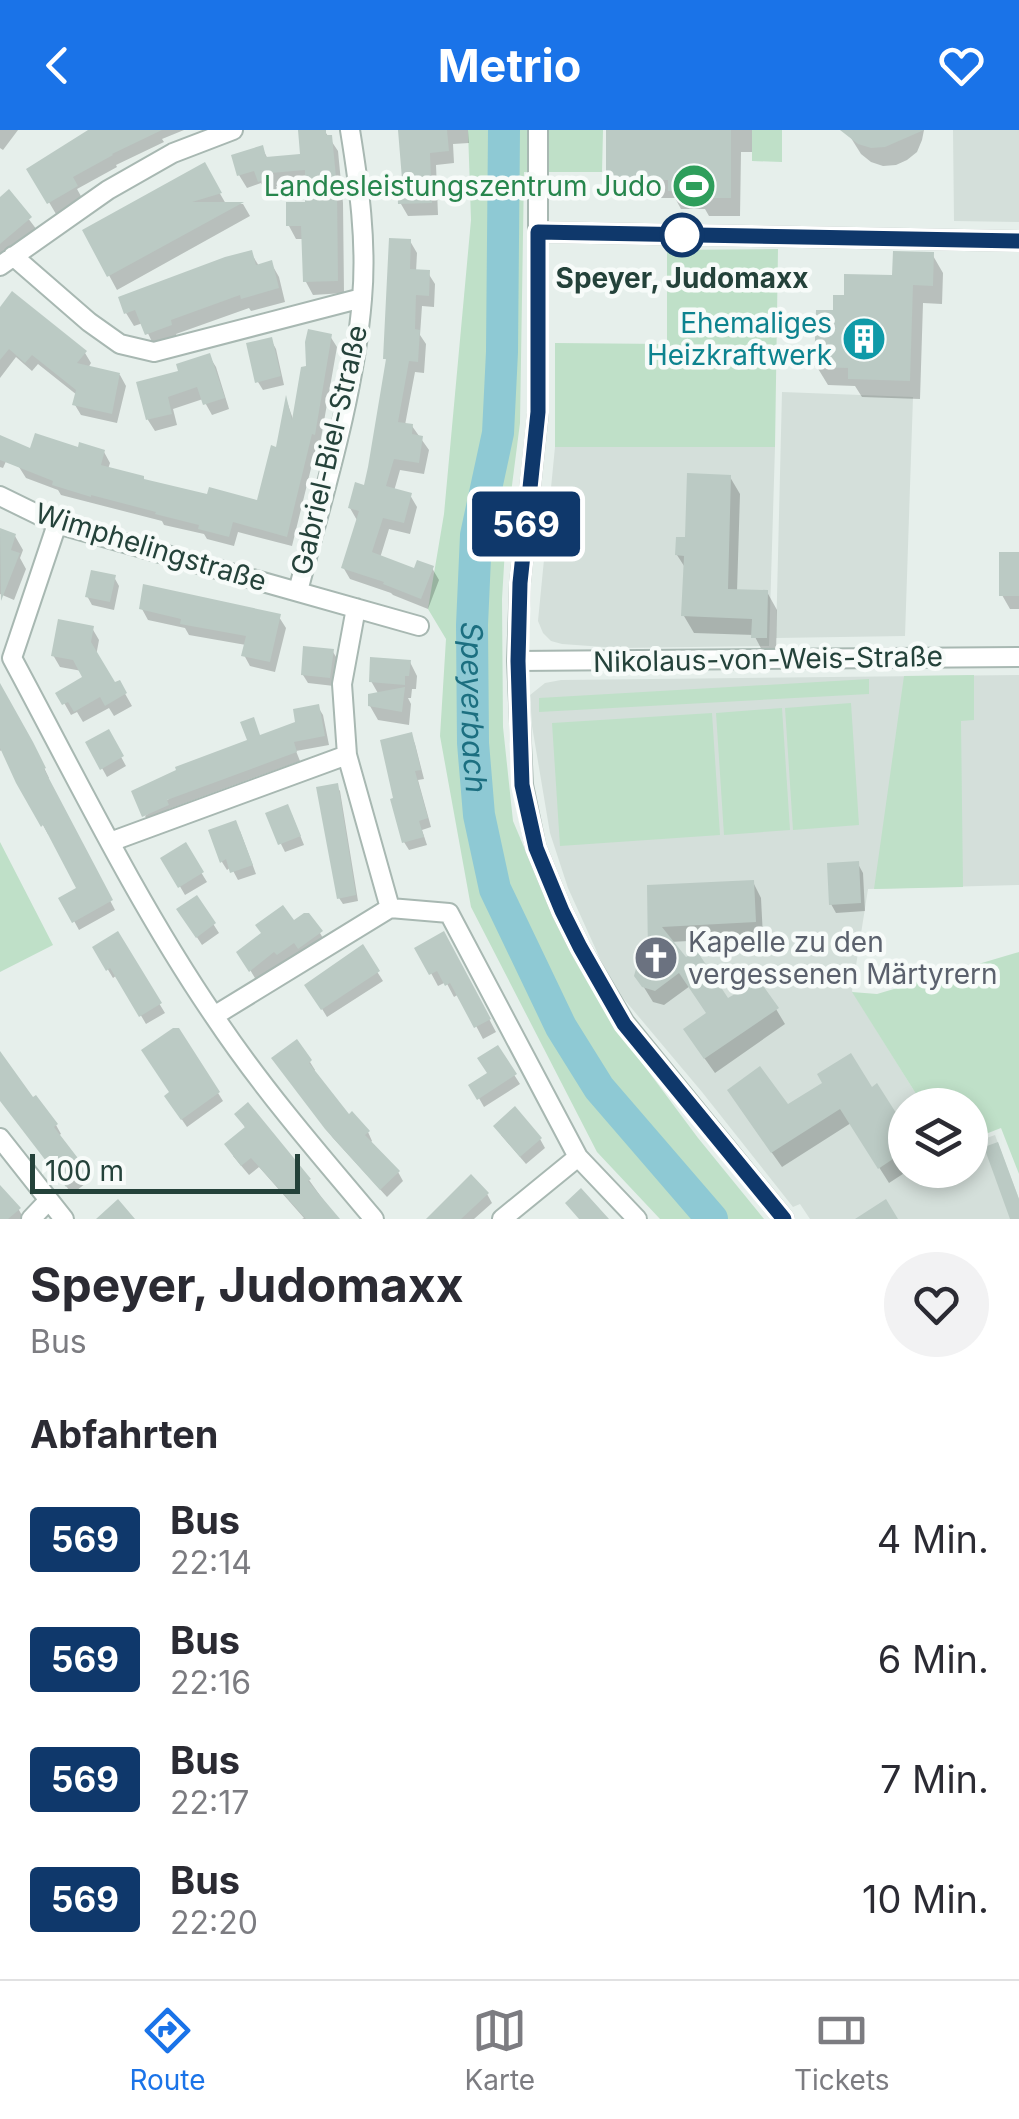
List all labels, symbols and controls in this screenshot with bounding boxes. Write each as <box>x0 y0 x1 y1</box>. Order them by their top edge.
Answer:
icon: back <box>30 38 85 93</box>
text: Metrio <box>438 38 581 93</box>
icon: heart <box>934 38 989 93</box>
sports icon: Landesleistungszentrum Judo <box>671 163 717 209</box>
place label: Landesleistungszentrum Judo <box>264 169 662 203</box>
marker: Speyer, Judomaxx <box>661 214 703 256</box>
place label: Speyer, Judomaxx <box>556 261 808 295</box>
place label: Ehemaliges Heizkraftwerk <box>647 306 832 372</box>
building icon: Ehemaliges Heizkraftwerk <box>841 316 887 362</box>
street label: Gabriel-Biel-Straße <box>284 322 374 578</box>
line badge: 569 <box>468 492 584 556</box>
street label: Wimphelingstraße <box>31 496 271 598</box>
text: 569 <box>492 503 560 545</box>
water label: Speyerbach <box>454 622 495 794</box>
street label: Nikolaus-von-Weis-Straße <box>593 639 943 679</box>
place label: Kapelle zu den vergessenen Märtyrern <box>688 925 998 991</box>
church icon: Kapelle zu den vergessenen Märtyrern <box>633 935 679 981</box>
map controls <box>888 1088 988 1188</box>
button: layers <box>888 1088 988 1188</box>
scale bar <box>30 1149 300 1194</box>
text: 100 m <box>45 1154 124 1188</box>
button: heart <box>884 1252 989 1357</box>
text: Speyer, Judomaxx <box>30 1255 464 1314</box>
text: Bus <box>30 1322 87 1361</box>
text: Abfahrten <box>30 1411 218 1457</box>
text: Bus <box>170 1497 240 1543</box>
text: 4 Min. <box>877 1516 989 1562</box>
text: 569 <box>51 1518 119 1560</box>
text: 22:14 <box>170 1543 252 1582</box>
text: Bus <box>170 1617 240 1663</box>
text: 6 Min. <box>878 1636 989 1682</box>
text: 569 <box>51 1638 119 1680</box>
text: 22:16 <box>170 1663 251 1702</box>
text: Bus <box>170 1737 240 1783</box>
text: 7 Min. <box>880 1756 989 1802</box>
text: 569 <box>51 1758 119 1800</box>
text: 22:17 <box>170 1783 249 1822</box>
text: Bus <box>170 1857 240 1903</box>
text: 10 Min. <box>862 1876 989 1922</box>
text: 569 <box>51 1878 119 1920</box>
text: 22:20 <box>170 1903 258 1942</box>
tab: Route <box>129 2003 206 2097</box>
tab: Karte <box>464 2003 535 2097</box>
tab: Tickets <box>794 2003 890 2097</box>

